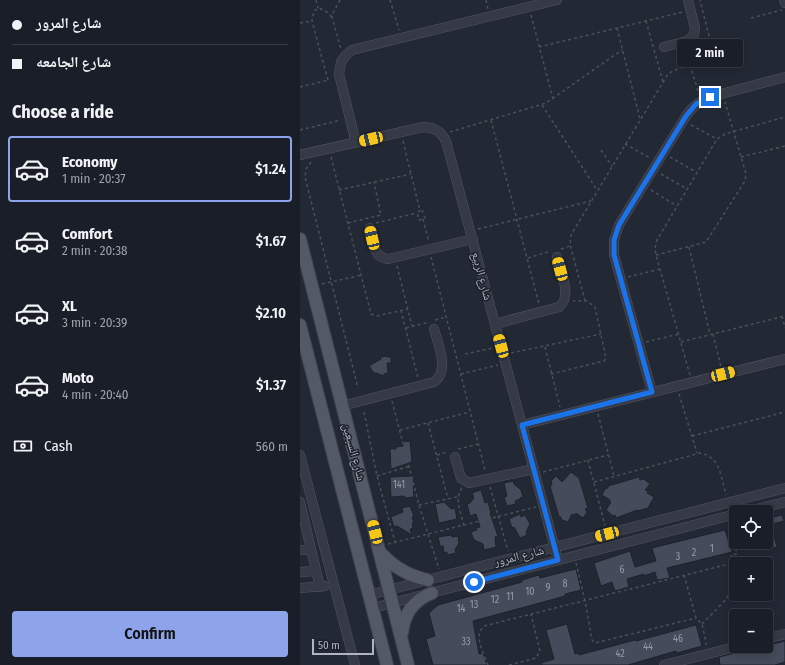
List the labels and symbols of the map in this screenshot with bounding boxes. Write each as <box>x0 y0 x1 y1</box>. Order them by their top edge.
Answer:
callout: 2 min <box>677 39 743 67</box>
route end <box>701 88 719 106</box>
car <box>358 130 384 148</box>
car <box>363 225 381 251</box>
street label: شارع الربيع <box>468 250 495 302</box>
car <box>551 256 569 282</box>
car <box>492 333 510 359</box>
car <box>710 365 736 383</box>
street label: شارع السبعين <box>339 422 368 483</box>
house number: 141 <box>393 479 405 491</box>
car <box>366 519 384 545</box>
car <box>594 525 620 543</box>
street label: شارع المرور <box>492 543 546 570</box>
house number: 1 <box>710 543 714 555</box>
house number: 2 <box>692 547 697 559</box>
house number: 3 <box>676 551 681 563</box>
house number: 6 <box>620 564 625 576</box>
route start <box>465 573 483 591</box>
house number: 8 <box>563 578 568 590</box>
house number: 9 <box>546 582 551 594</box>
house number: 10 <box>525 586 535 598</box>
house number: 11 <box>506 591 514 603</box>
house number: 12 <box>491 594 500 606</box>
house number: 13 <box>470 599 479 611</box>
house number: 14 <box>457 603 466 615</box>
house number: 46 <box>673 633 683 645</box>
house number: 33 <box>461 636 471 648</box>
scale bar <box>312 637 374 656</box>
house number: 44 <box>643 641 653 653</box>
house number: 42 <box>615 648 625 660</box>

